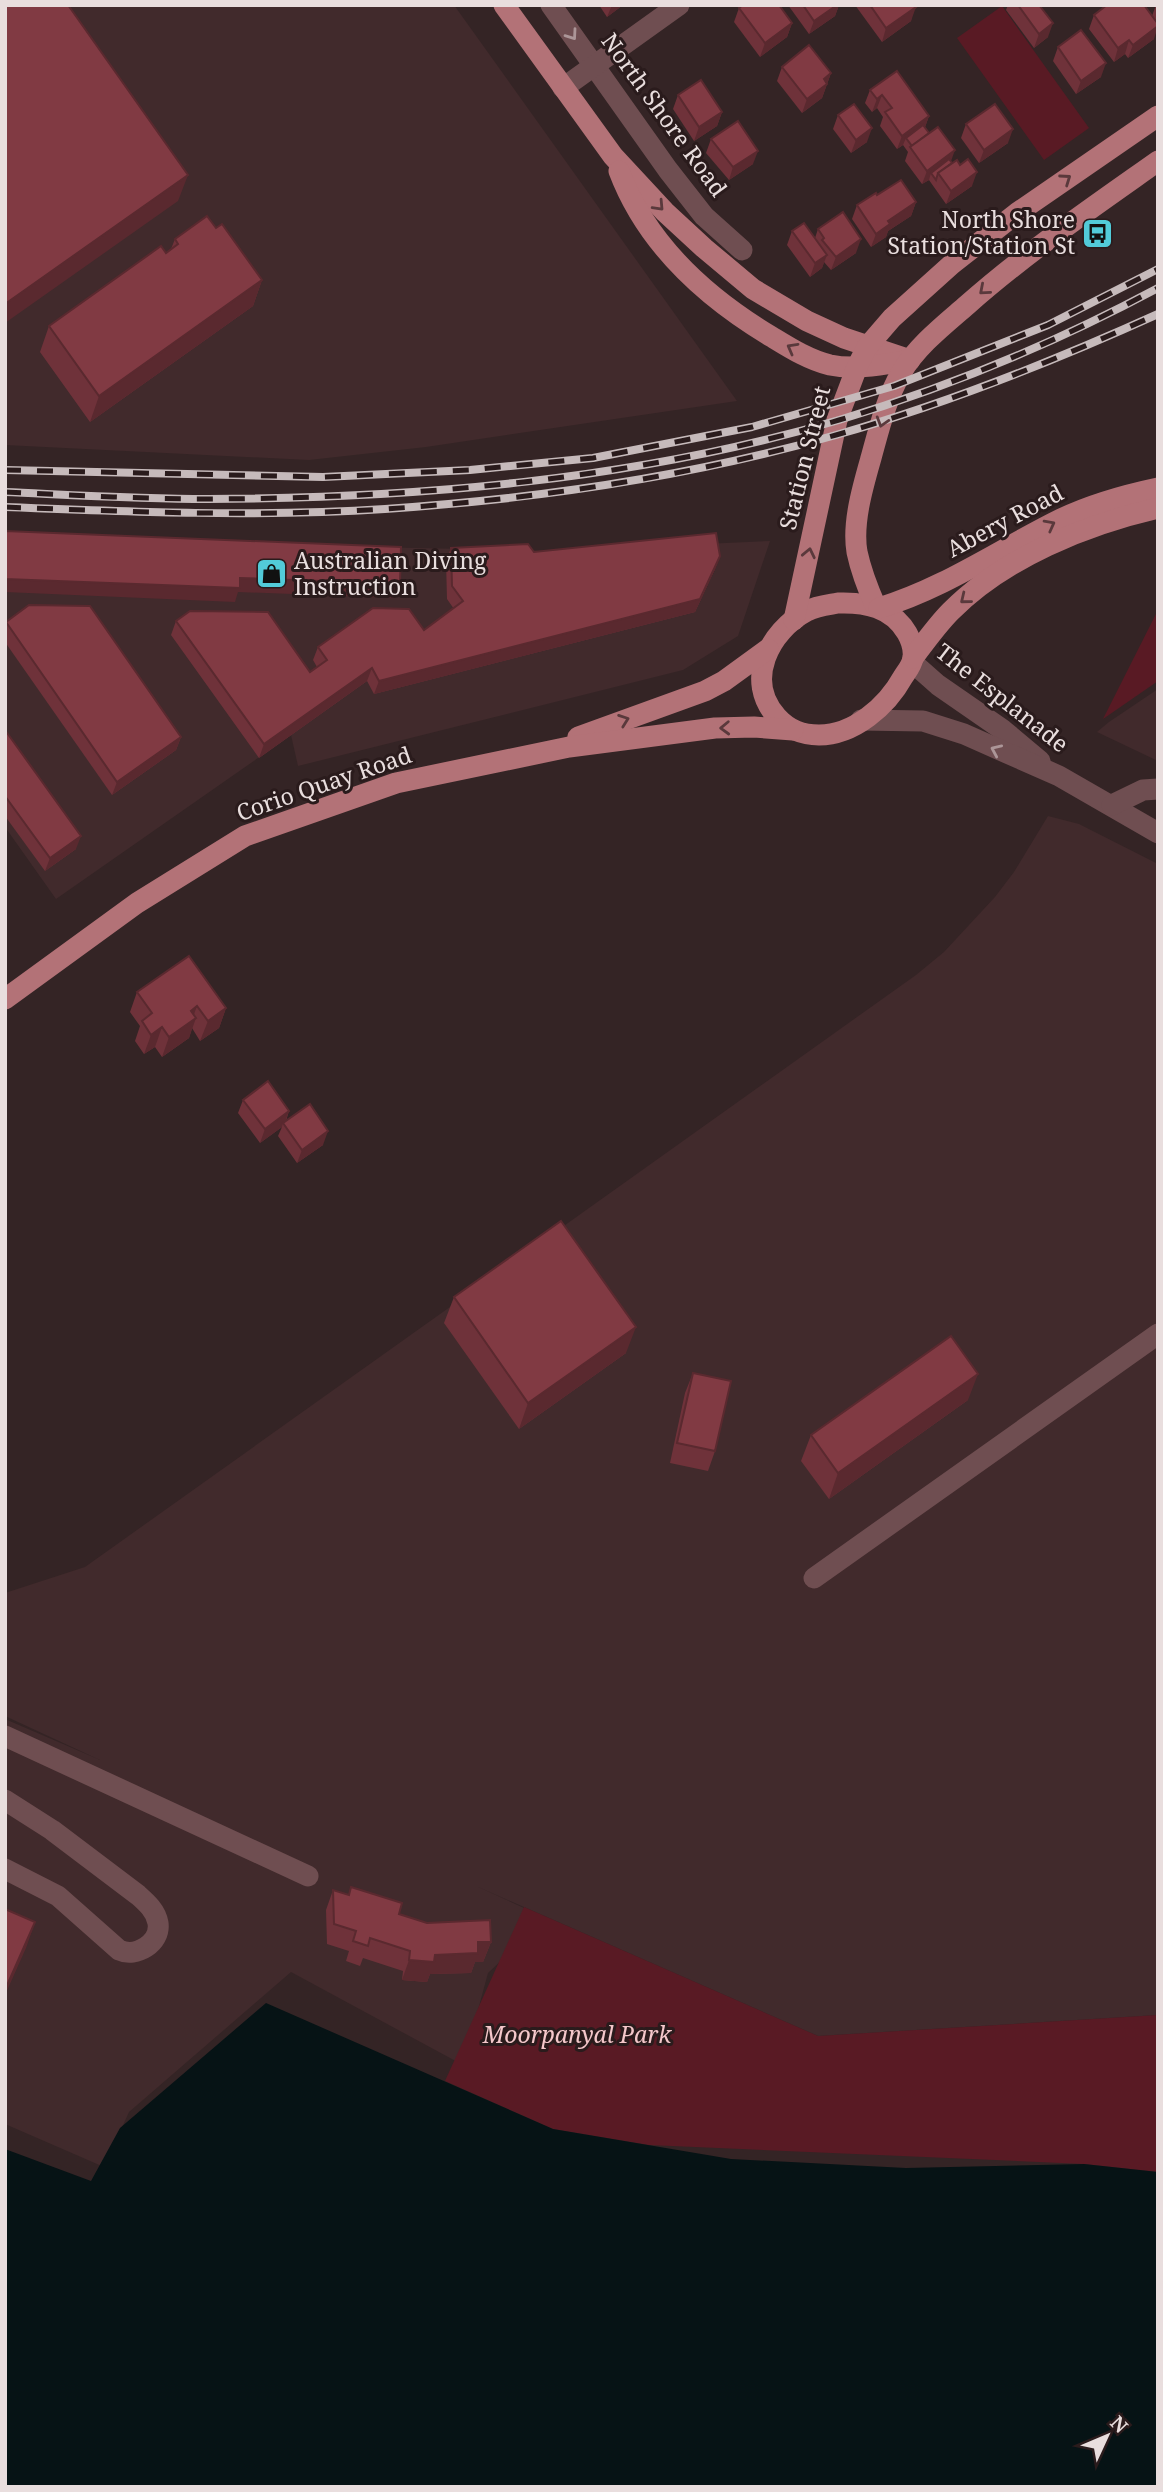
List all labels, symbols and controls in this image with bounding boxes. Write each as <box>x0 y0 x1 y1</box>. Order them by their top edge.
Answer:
street label: North Shore Road <box>594 26 735 203</box>
one-way arrow <box>564 27 576 40</box>
one-way arrow <box>1058 175 1071 187</box>
one-way arrow <box>651 198 664 211</box>
place label: North Shore Station/Station St <box>888 203 1075 261</box>
bus stop icon: North Shore Station/Station St <box>1081 216 1115 250</box>
one-way arrow <box>980 282 993 294</box>
one-way arrow <box>787 343 799 356</box>
street label: Station Street <box>771 382 837 533</box>
one-way arrow <box>875 415 890 427</box>
street label: Abery Road <box>941 476 1069 564</box>
one-way arrow <box>1043 520 1056 533</box>
place label: Australian Diving Instruction <box>294 544 487 602</box>
one-way arrow <box>801 547 816 559</box>
shop icon: Australian Diving Instruction <box>254 557 288 591</box>
one-way arrow <box>961 591 974 603</box>
street label: The Esplanade <box>930 635 1076 759</box>
one-way arrow <box>617 714 629 728</box>
one-way arrow <box>719 720 730 735</box>
street label: Corio Quay Road <box>232 738 416 828</box>
one-way arrow <box>991 744 1003 758</box>
park label: Moorpanyal Park <box>482 2018 672 2050</box>
north arrow <box>1072 2401 1142 2471</box>
text: N <box>1105 2410 1134 2439</box>

